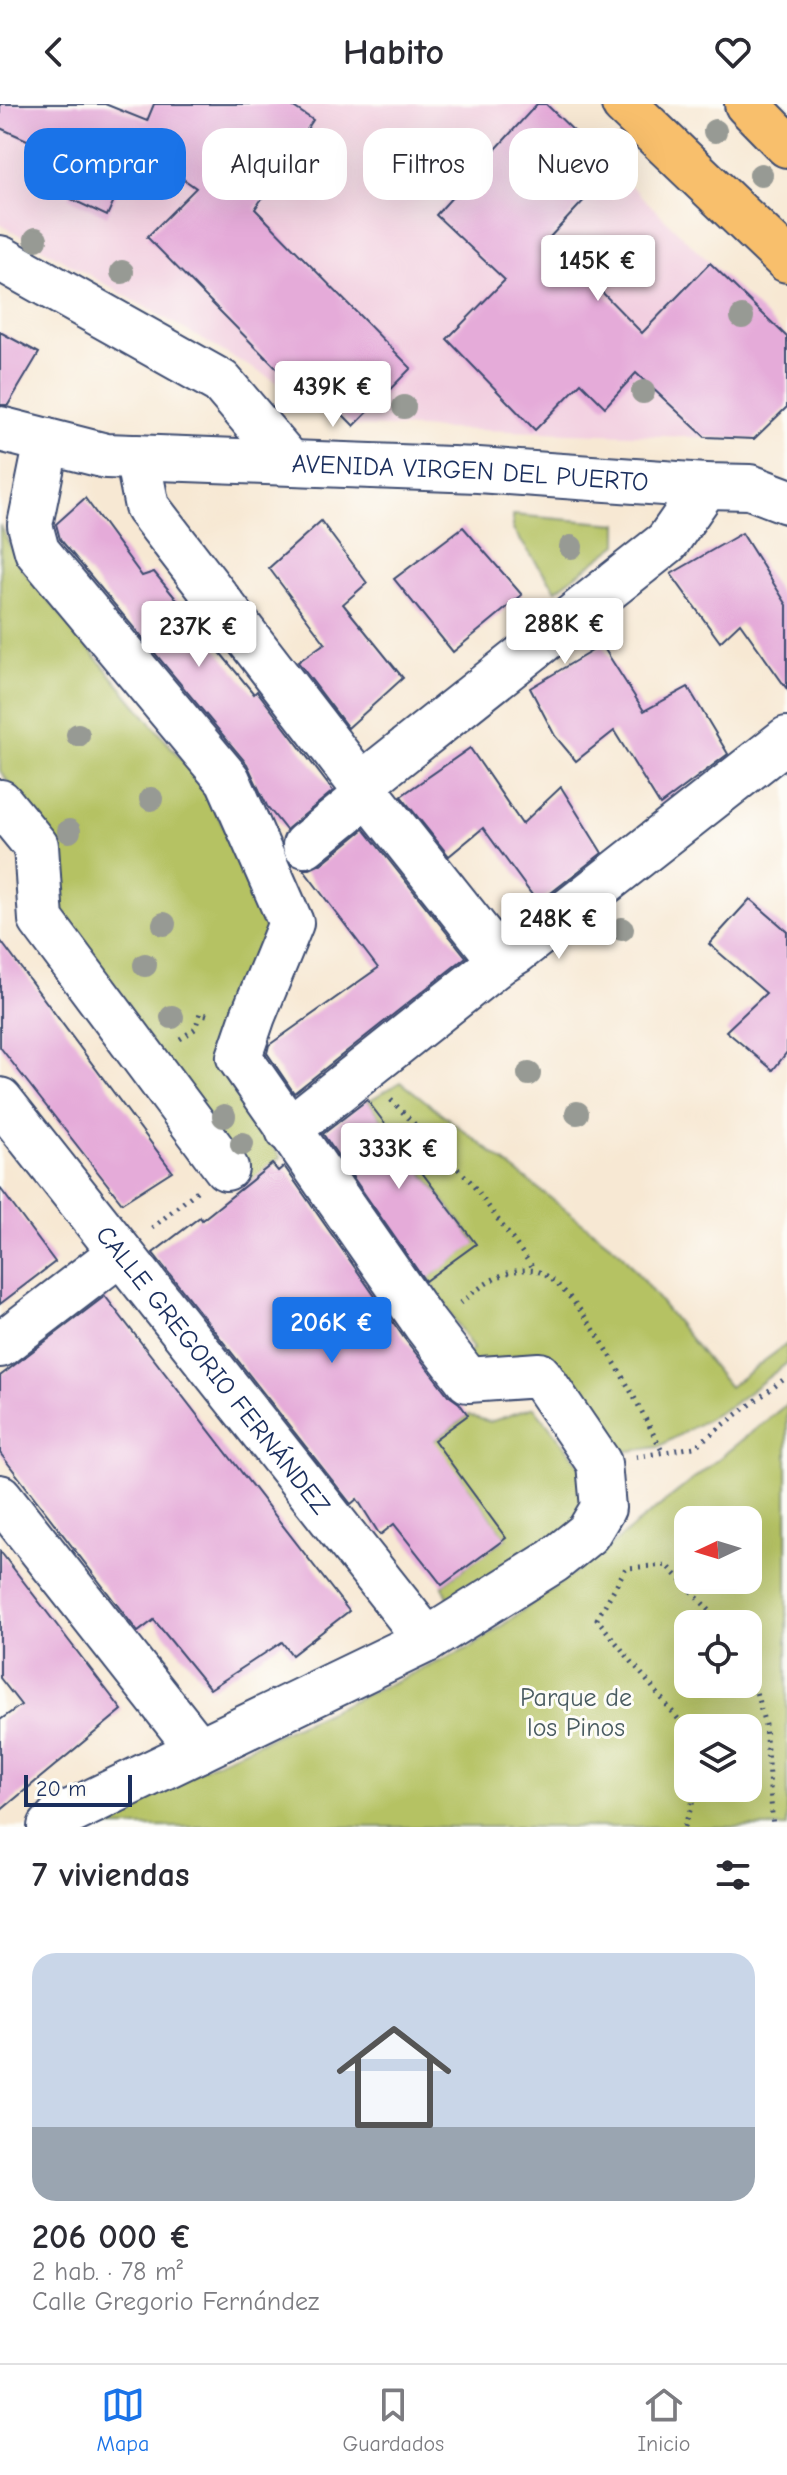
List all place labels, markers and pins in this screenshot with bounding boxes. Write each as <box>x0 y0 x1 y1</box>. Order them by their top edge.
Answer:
pin: 145K € <box>533 235 663 303</box>
pin: 439K € <box>268 361 398 429</box>
pin: 288K € <box>500 598 630 666</box>
pin: 237K € <box>134 601 264 669</box>
pin: 248K € <box>494 893 624 961</box>
pin: 333K € <box>334 1123 464 1191</box>
pin: 206K € <box>267 1297 397 1365</box>

